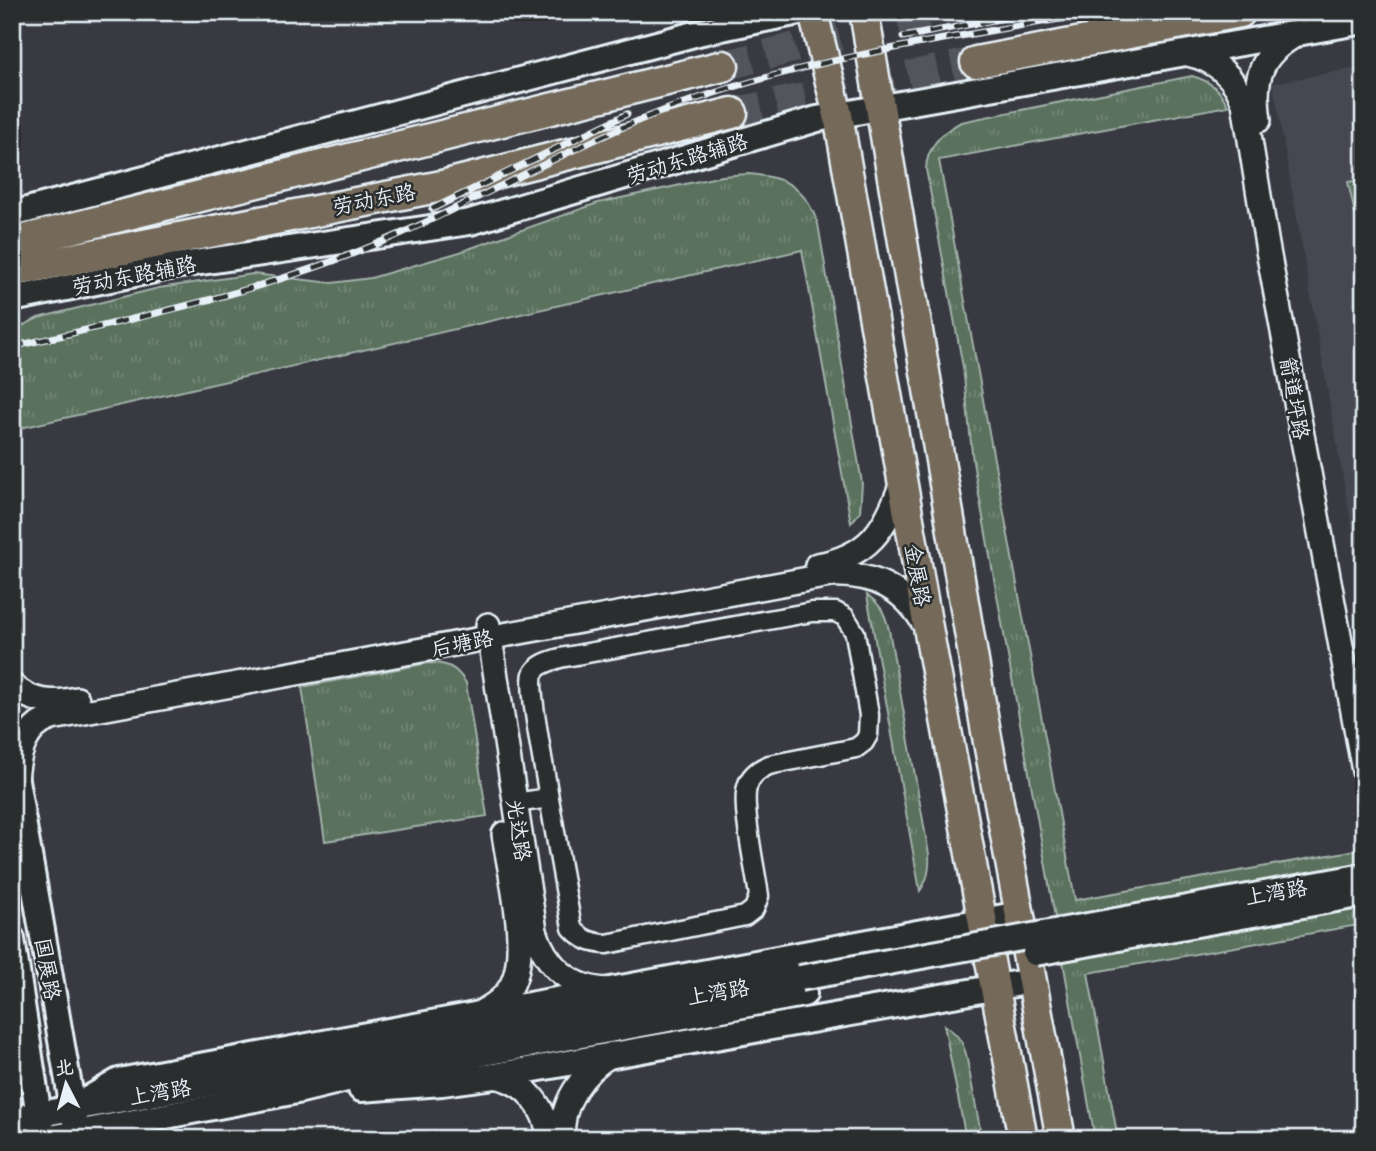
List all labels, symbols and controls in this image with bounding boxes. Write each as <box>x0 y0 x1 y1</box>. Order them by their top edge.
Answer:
street label: 劳动东路辅路 <box>623 127 751 189</box>
street label: 劳动东路 <box>330 178 418 220</box>
street label: 劳动东路辅路 <box>70 250 198 300</box>
street label: 箭道坪路 <box>1274 354 1316 442</box>
street label: 金展路 <box>899 542 937 608</box>
street label: 后塘路 <box>429 624 495 662</box>
street label: 光达路 <box>501 797 537 863</box>
street label: 上湾路 <box>1243 873 1309 911</box>
street label: 国展路 <box>29 936 67 1002</box>
street label: 上湾路 <box>685 973 751 1011</box>
north arrow <box>32 1050 102 1120</box>
text: 北 <box>54 1054 75 1080</box>
street label: 上湾路 <box>127 1073 193 1111</box>

